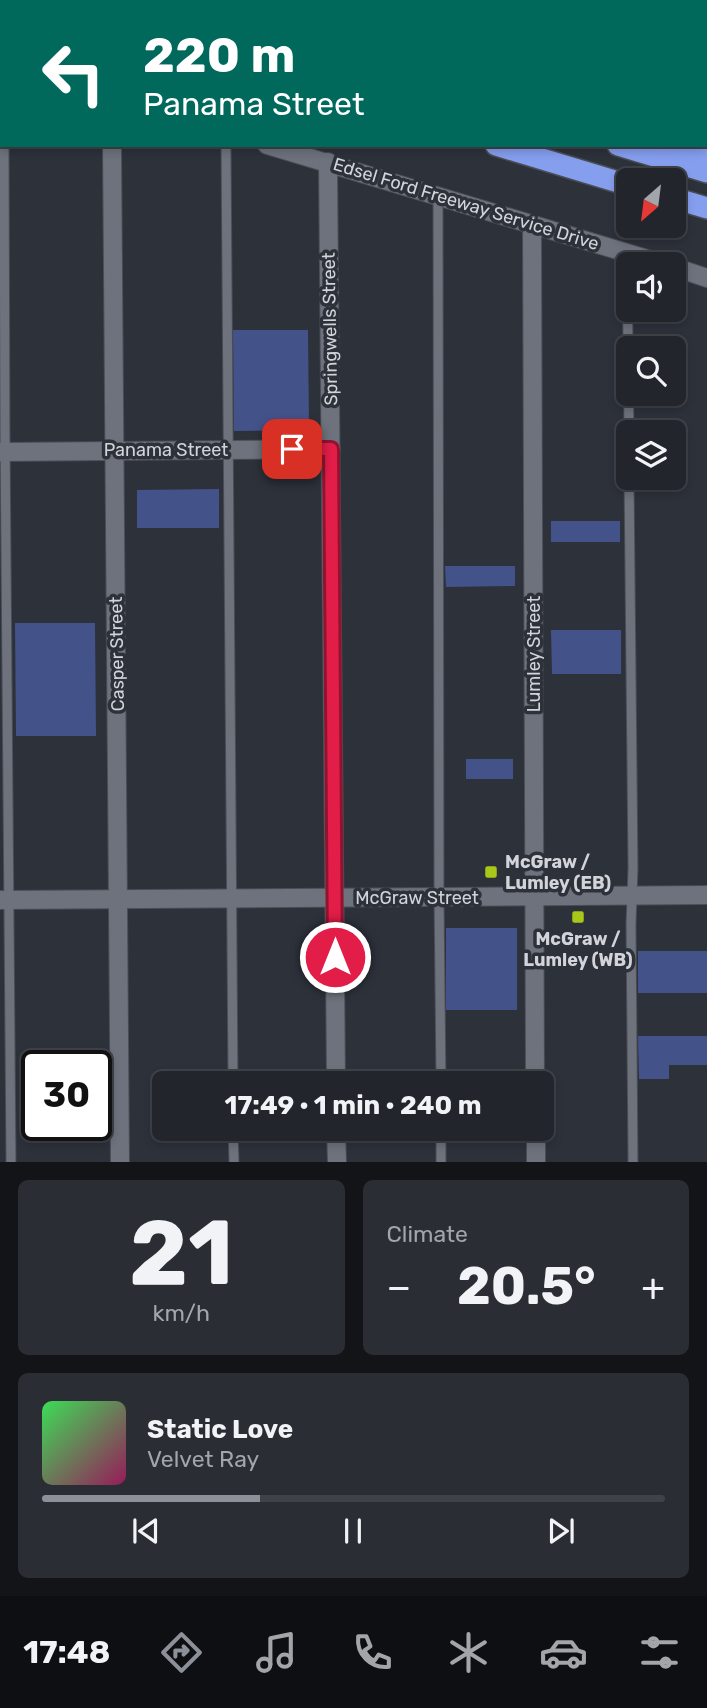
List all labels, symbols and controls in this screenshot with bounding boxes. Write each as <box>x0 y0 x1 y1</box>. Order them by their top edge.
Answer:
text: 220 m <box>143 26 295 84</box>
icon: left <box>28 28 119 119</box>
text: Panama Street <box>143 85 364 123</box>
street label: Edsel Ford Freeway Service Drive <box>330 153 602 255</box>
north arrow <box>616 168 686 238</box>
map controls <box>616 168 686 490</box>
street label: Springwells Street <box>318 252 342 406</box>
button: sound <box>616 252 686 322</box>
button: search <box>616 336 686 406</box>
pin <box>262 419 322 479</box>
button: layers <box>616 420 686 490</box>
icon: arrive <box>273 430 311 468</box>
street label: Panama Street <box>104 439 228 461</box>
street label: Casper Street <box>105 596 129 712</box>
street label: Lumley Street <box>523 596 545 712</box>
place label: McGraw / Lumley (EB) <box>505 851 611 894</box>
marker: McGraw / Lumley (EB) <box>483 864 499 880</box>
street label: McGraw Street <box>355 887 479 909</box>
marker: McGraw / Lumley (WB) <box>570 909 586 925</box>
position arrow <box>298 920 372 994</box>
place label: McGraw / Lumley (WB) <box>523 928 633 971</box>
speed limit sign: 30 <box>21 1050 112 1141</box>
text: 17:49 · 1 min · 240 m <box>224 1090 482 1121</box>
text: 21 <box>129 1199 233 1307</box>
text: Climate <box>387 1220 468 1248</box>
text: 20.5° <box>457 1255 596 1317</box>
text: − <box>387 1264 411 1310</box>
text: + <box>641 1264 665 1310</box>
text: km/h <box>153 1299 210 1327</box>
text: Static Love <box>147 1414 293 1445</box>
text: Velvet Ray <box>147 1445 259 1473</box>
icon: previous <box>127 1512 165 1550</box>
icon: pause <box>334 1512 372 1550</box>
icon: next <box>542 1512 580 1550</box>
icon: directions <box>157 1628 206 1677</box>
icon: music <box>252 1628 301 1677</box>
icon: phone <box>348 1628 397 1677</box>
icon: climate <box>444 1628 493 1677</box>
icon: car <box>539 1628 588 1677</box>
icon: filters <box>635 1628 684 1677</box>
text: 17:48 <box>23 1633 110 1671</box>

